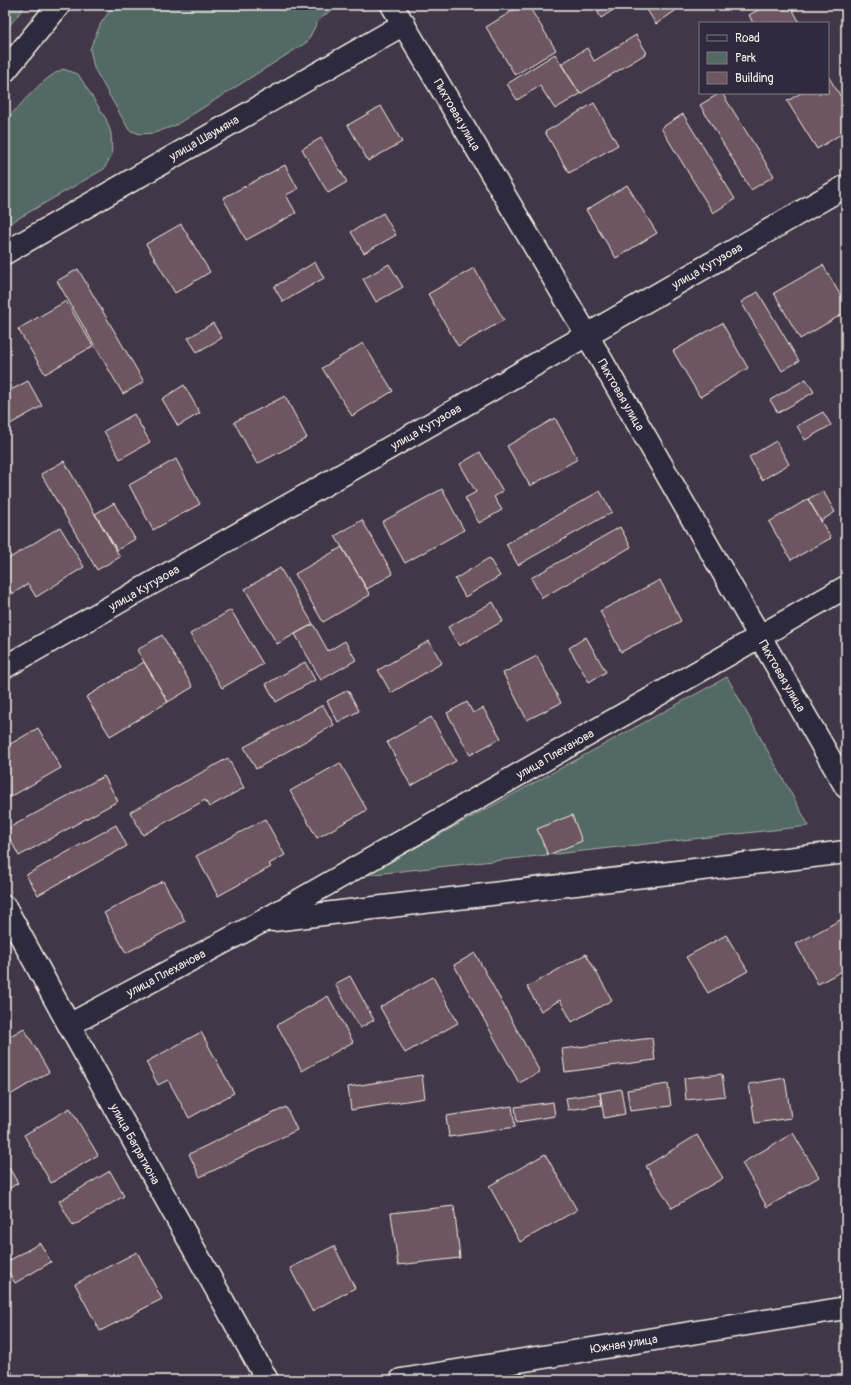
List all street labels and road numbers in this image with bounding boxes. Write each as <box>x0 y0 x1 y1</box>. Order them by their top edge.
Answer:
street label: Пихтовая улица <box>430 77 483 154</box>
street label: улица Шаумяна <box>166 112 242 165</box>
street label: улица Кутузова <box>668 240 746 293</box>
street label: Пихтовая улица <box>594 357 647 434</box>
street label: улица Кутузова <box>387 401 465 454</box>
street label: улица Кутузова <box>105 562 183 615</box>
street label: Пихтовая улица <box>755 638 808 715</box>
street label: улица Плеханова <box>513 726 597 783</box>
street label: улица Плеханова <box>123 946 209 1001</box>
street label: улица Багратиона <box>106 1100 163 1188</box>
street label: Южная улица <box>589 1332 659 1357</box>

